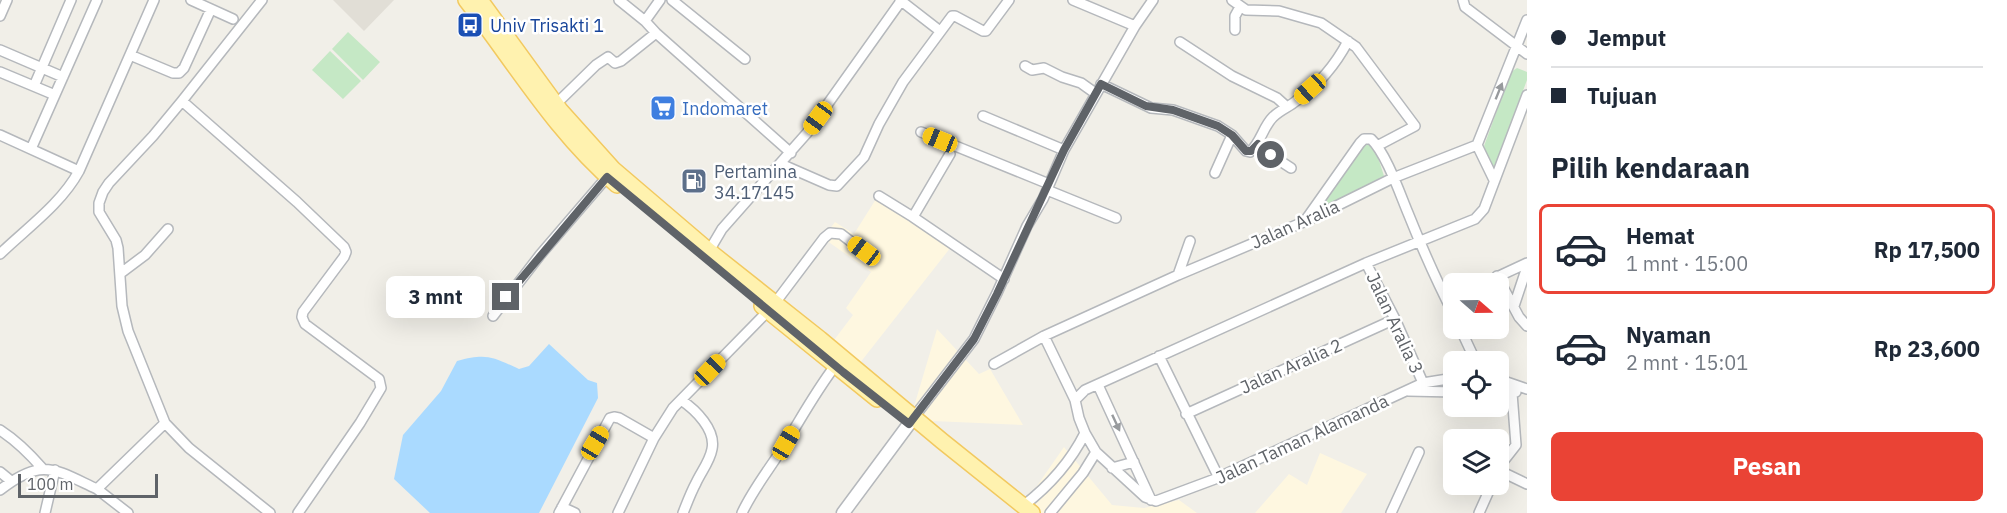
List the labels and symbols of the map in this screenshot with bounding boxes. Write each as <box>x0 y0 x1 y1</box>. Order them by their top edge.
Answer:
bus stop icon: Univ Trisakti 1 <box>455 10 485 40</box>
place label: Univ Trisakti 1 <box>490 14 604 37</box>
car <box>1291 70 1329 108</box>
one-way arrow <box>1495 82 1504 100</box>
supermarket icon: Indomaret <box>648 93 678 123</box>
place label: Indomaret <box>682 97 768 120</box>
car <box>800 98 836 138</box>
car <box>920 125 960 155</box>
route start <box>1257 141 1284 168</box>
place label: Pertamina 34.17145 <box>714 160 797 204</box>
fuel station icon: Pertamina 34.17145 <box>679 166 709 196</box>
street label: Jalan Aralia <box>1247 194 1343 254</box>
car <box>844 233 884 269</box>
street label: Jalan Aralia 3 <box>1361 269 1429 377</box>
north arrow <box>1443 273 1509 339</box>
callout: 3 mnt <box>386 276 485 318</box>
route end <box>492 283 519 310</box>
street label: Jalan Aralia 2 <box>1236 333 1346 399</box>
car <box>691 351 729 389</box>
street label: Jalan Taman Alamanda <box>1212 389 1392 489</box>
one-way arrow <box>1112 415 1121 432</box>
car <box>578 423 612 463</box>
car <box>769 423 803 463</box>
scale bar <box>18 471 158 498</box>

